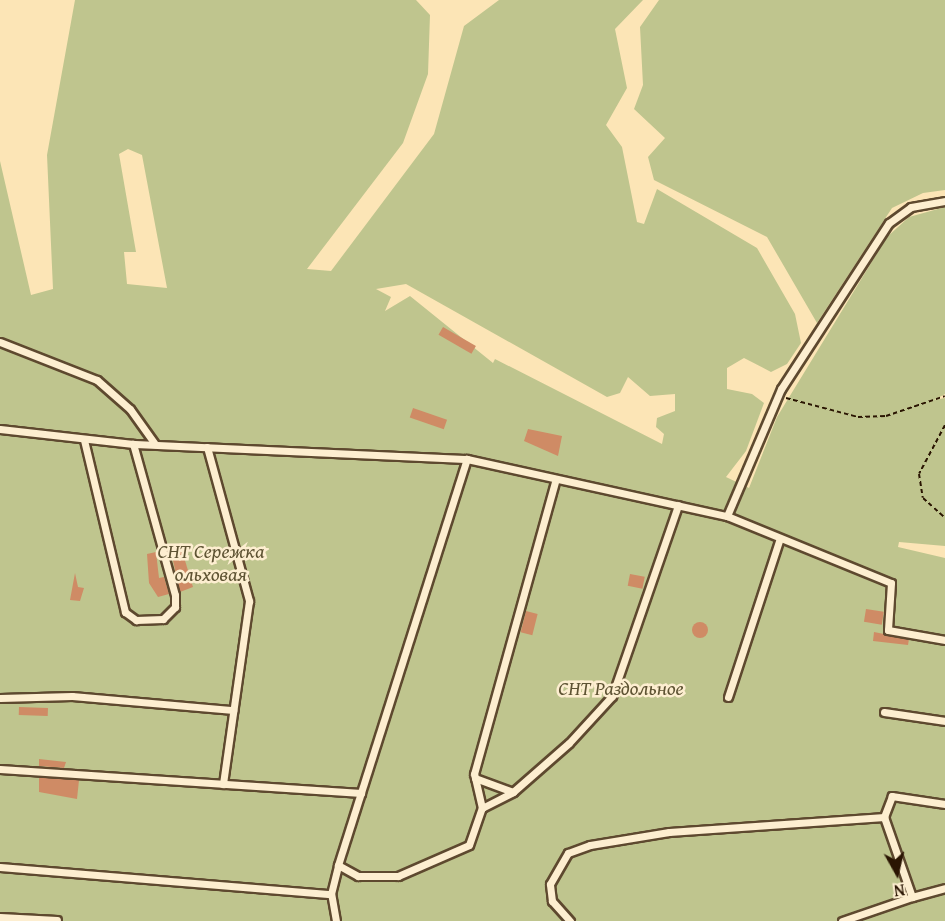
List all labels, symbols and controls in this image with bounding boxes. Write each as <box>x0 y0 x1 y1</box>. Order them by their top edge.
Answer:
park label: СНТ Сережка ольховая <box>158 538 264 585</box>
park label: СНТ Раздольное <box>558 675 684 699</box>
north arrow <box>867 843 927 903</box>
text: N <box>893 878 906 903</box>

